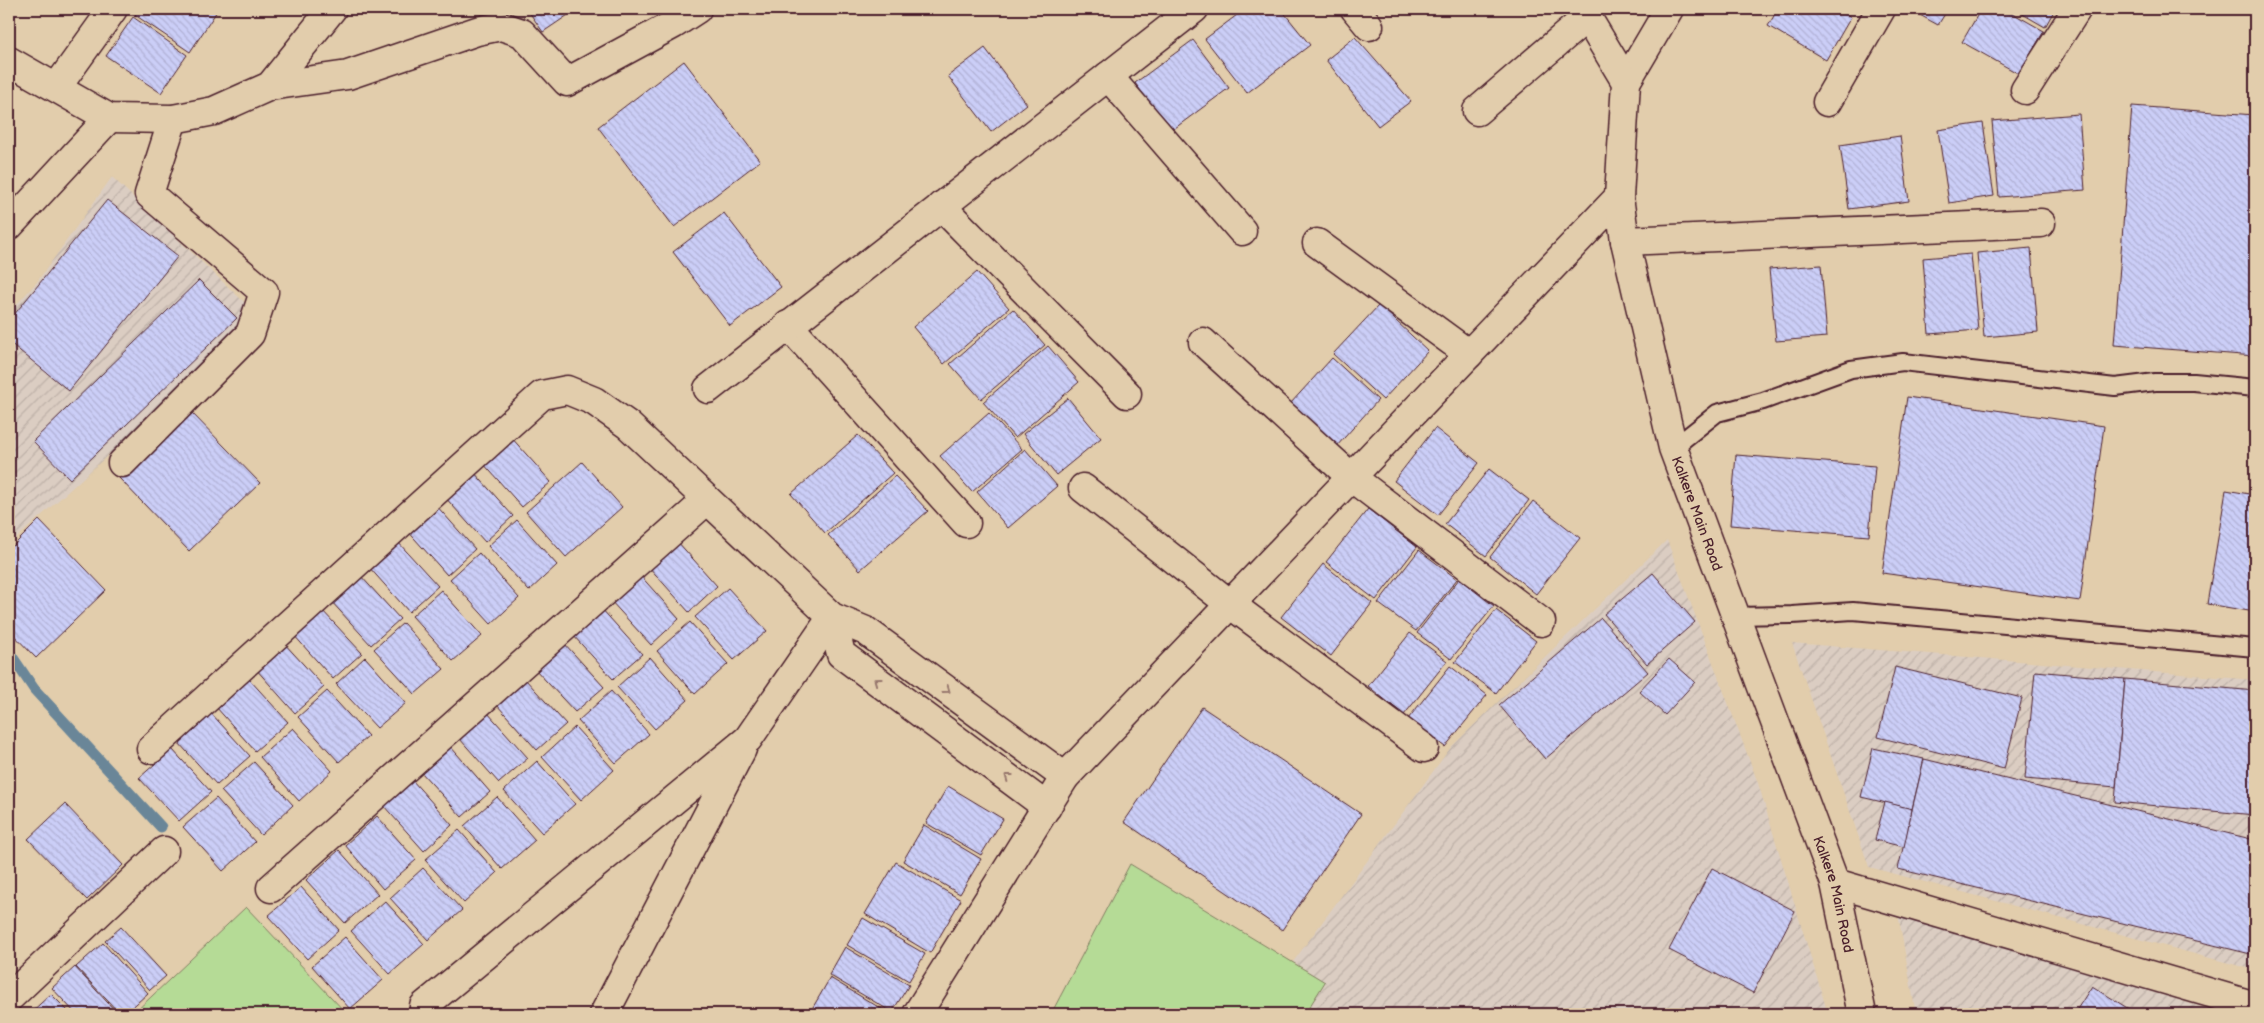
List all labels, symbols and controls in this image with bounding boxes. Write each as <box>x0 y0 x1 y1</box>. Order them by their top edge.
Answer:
street label: Kalkere Main Road <box>1668 454 1726 573</box>
one-way arrow <box>873 678 883 687</box>
one-way arrow <box>941 684 950 693</box>
one-way arrow <box>1005 775 1014 783</box>
street label: Kalkere Main Road <box>1809 834 1857 954</box>

